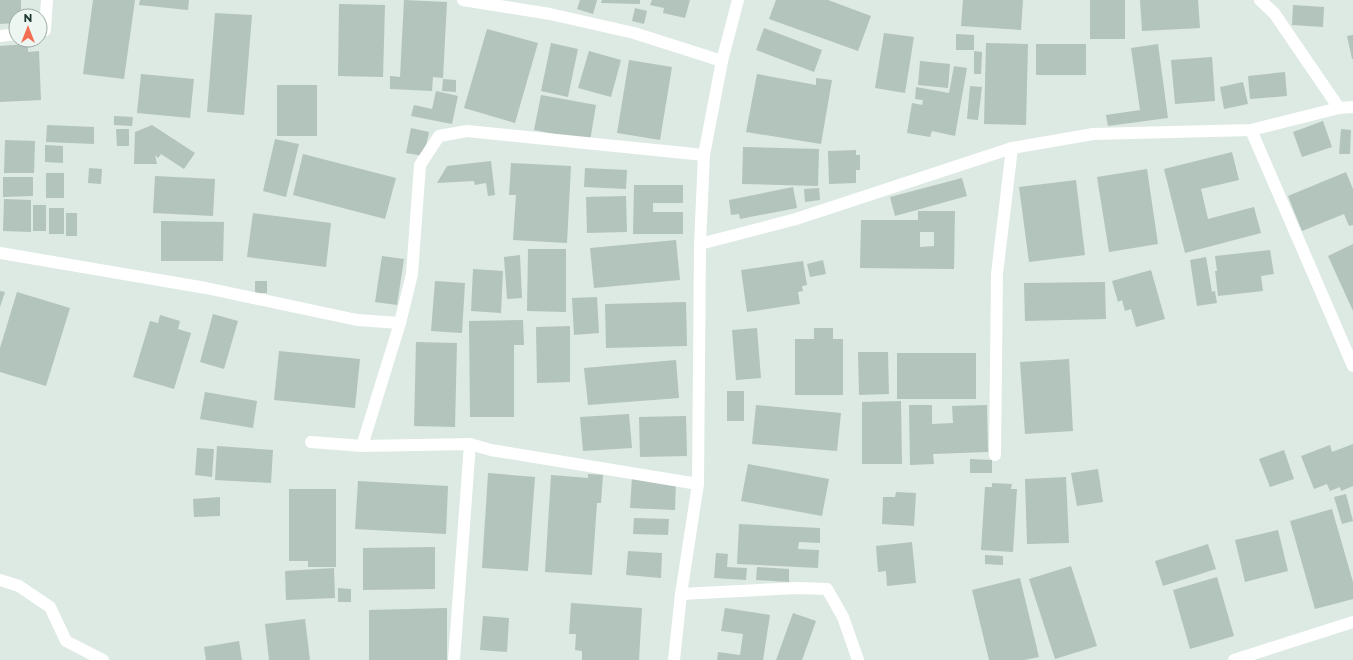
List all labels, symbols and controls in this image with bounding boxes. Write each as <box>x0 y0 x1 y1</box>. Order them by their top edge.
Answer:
north arrow <box>8 8 48 48</box>
text: N <box>24 11 32 25</box>

